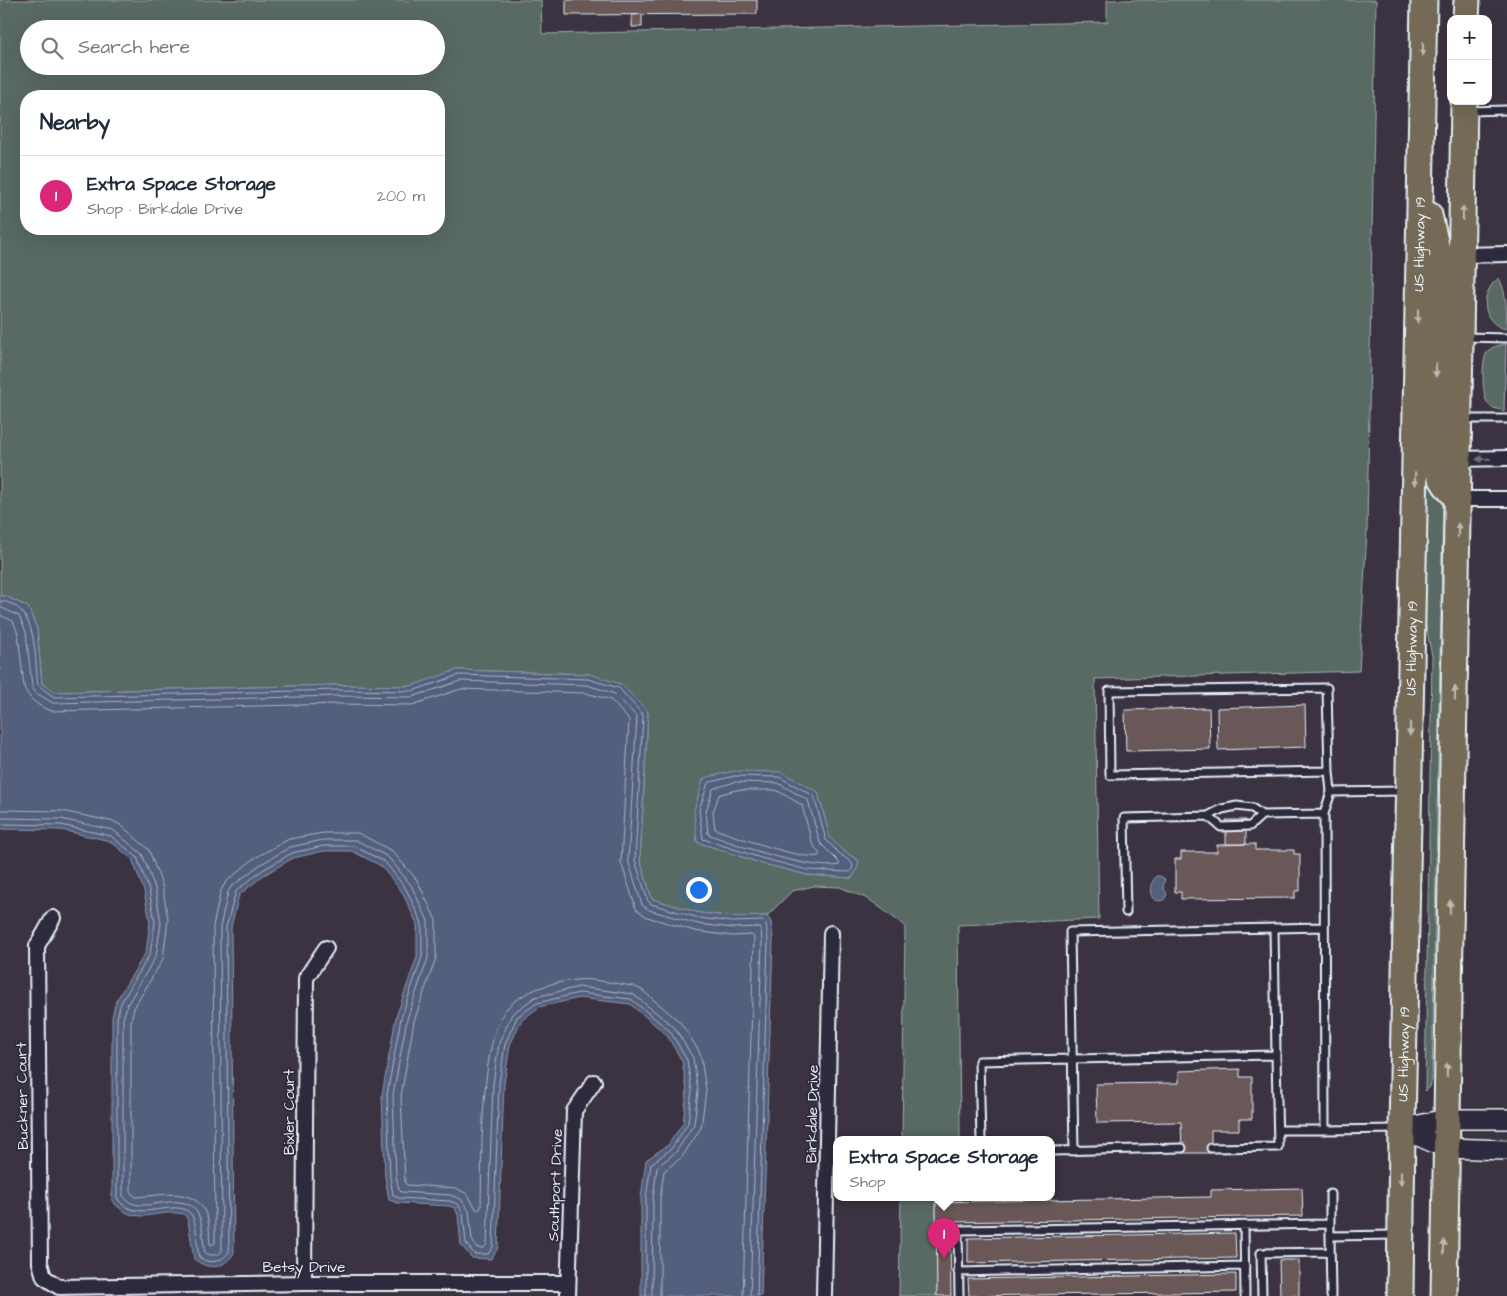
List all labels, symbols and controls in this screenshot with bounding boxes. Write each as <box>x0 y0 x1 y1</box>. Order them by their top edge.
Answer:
map controls <box>1447 15 1492 105</box>
button: + <box>1447 15 1492 60</box>
search box <box>20 20 445 75</box>
icon: search <box>38 34 66 62</box>
text: Search here <box>78 34 190 61</box>
one-way arrow <box>1419 41 1427 57</box>
button: − <box>1447 60 1492 105</box>
text: Nearby <box>40 108 110 137</box>
text: Extra Space Storage <box>87 171 276 198</box>
text: 1 <box>55 185 57 207</box>
text: 200 m <box>377 185 425 207</box>
street label: US Highway 19 <box>1408 196 1432 292</box>
text: Shop · Birkdale Drive <box>87 198 243 220</box>
one-way arrow <box>1459 205 1467 221</box>
one-way arrow <box>1414 308 1422 324</box>
one-way arrow <box>1431 362 1439 378</box>
one-way arrow <box>1475 455 1491 463</box>
one-way arrow <box>1411 471 1419 487</box>
one-way arrow <box>1454 522 1462 538</box>
street label: US Highway 19 <box>1400 600 1424 696</box>
one-way arrow <box>1451 684 1459 700</box>
one-way arrow <box>1406 721 1414 737</box>
your location <box>686 877 712 903</box>
one-way arrow <box>1447 899 1455 915</box>
street label: US Highway 19 <box>1393 1006 1416 1102</box>
street label: Buckner Court <box>11 1042 34 1150</box>
one-way arrow <box>1444 1062 1452 1078</box>
street label: Birkdale Drive <box>801 1065 824 1163</box>
street label: Bixler Court <box>279 1069 300 1155</box>
street label: Southport Drive <box>543 1128 568 1242</box>
popup <box>833 1136 1055 1201</box>
text: Extra Space Storage <box>850 1144 1038 1171</box>
one-way arrow <box>1397 1170 1405 1186</box>
text: Shop <box>850 1171 886 1193</box>
pin: 1 <box>928 1218 960 1259</box>
one-way arrow <box>1441 1239 1449 1255</box>
street label: Betsy Drive <box>263 1257 345 1279</box>

